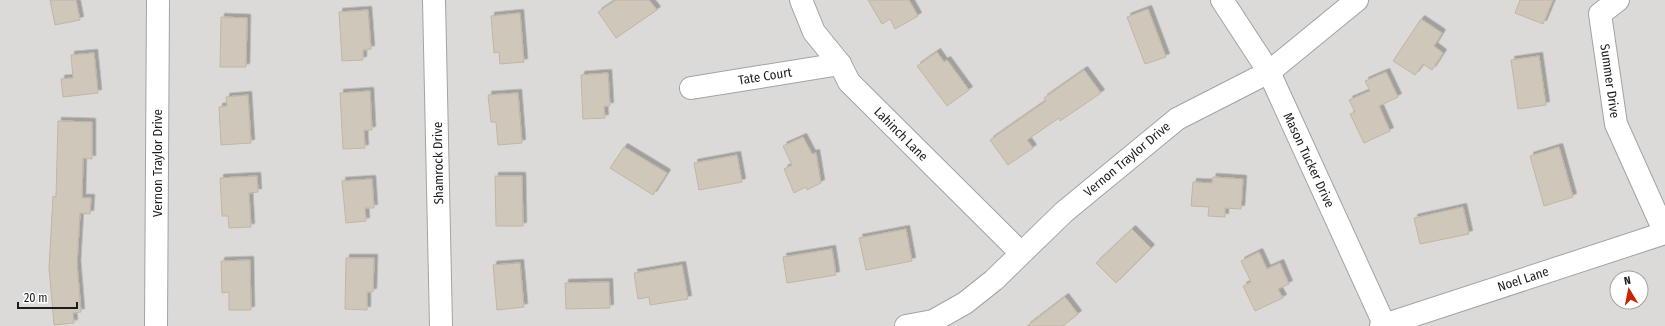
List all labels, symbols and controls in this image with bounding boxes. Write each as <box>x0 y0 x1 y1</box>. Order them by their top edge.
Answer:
street label: Summer Drive <box>1597 43 1623 119</box>
street label: Tate Court <box>737 64 794 88</box>
street label: Lahinch Lane <box>871 104 931 164</box>
street label: Vernon Traylor Drive <box>150 109 165 217</box>
street label: Mason Tucker Drive <box>1280 110 1338 210</box>
street label: Vernon Traylor Drive <box>1081 119 1173 199</box>
street label: Shamrock Drive <box>430 121 446 205</box>
street label: Noel Lane <box>1496 264 1550 294</box>
north arrow <box>1609 270 1649 310</box>
text: N <box>1623 274 1632 288</box>
scale bar <box>18 284 77 310</box>
text: 20 m <box>24 291 48 305</box>

